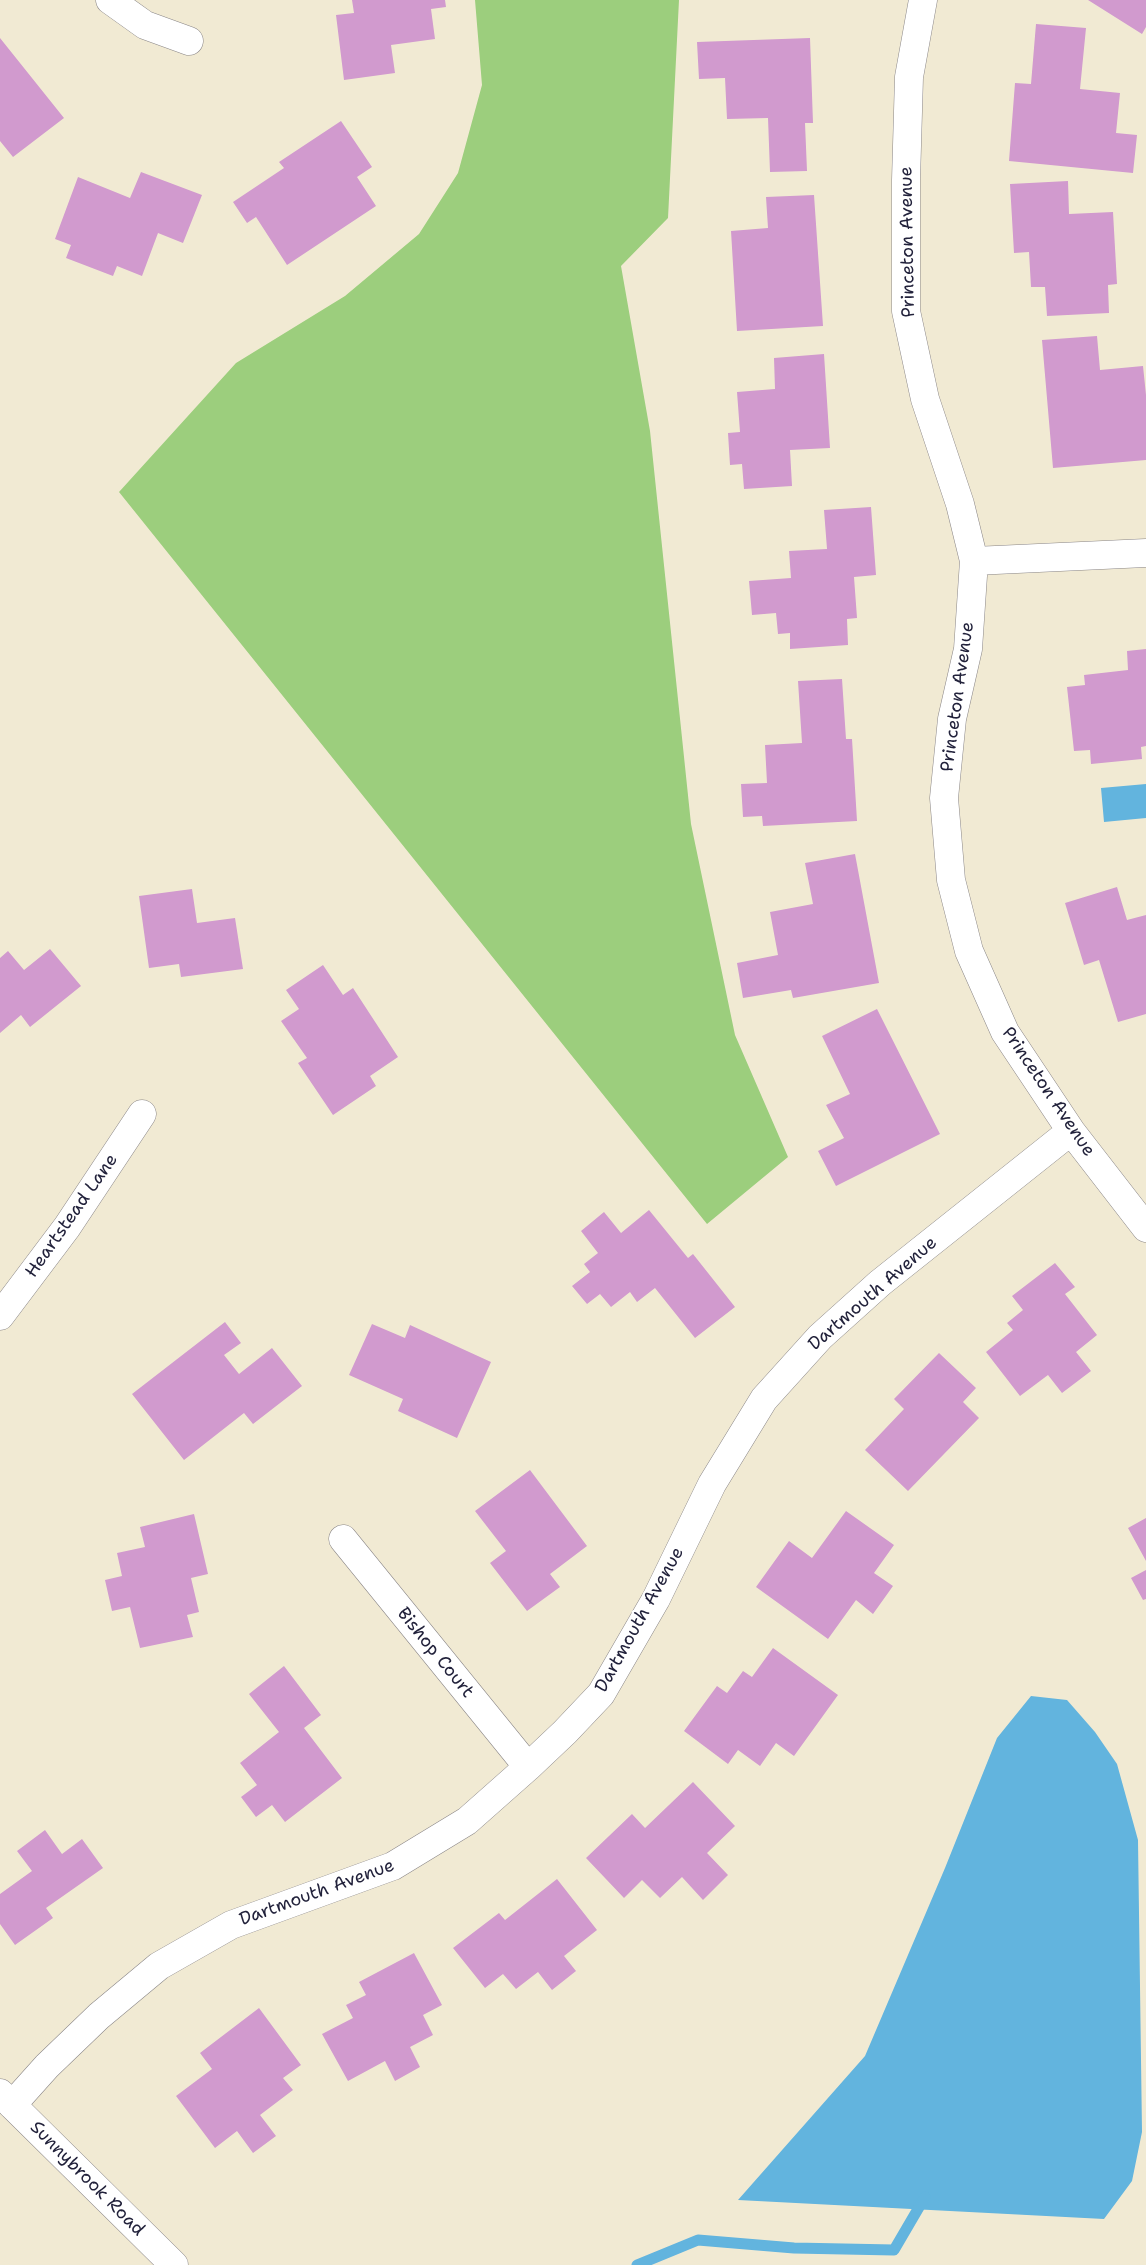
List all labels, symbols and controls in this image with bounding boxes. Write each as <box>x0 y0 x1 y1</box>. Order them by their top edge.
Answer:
street label: Princeton Avenue <box>896 166 920 318</box>
street label: Princeton Avenue <box>937 621 979 773</box>
street label: Princeton Avenue <box>997 1023 1099 1161</box>
street label: Heartstead Lane <box>21 1150 123 1282</box>
street label: Dartmouth Avenue <box>804 1232 942 1356</box>
street label: Dartmouth Avenue <box>591 1543 689 1697</box>
street label: Bishop Court <box>392 1604 478 1702</box>
street label: Dartmouth Avenue <box>237 1855 397 1931</box>
street label: Sunnybrook Road <box>25 2117 149 2241</box>

